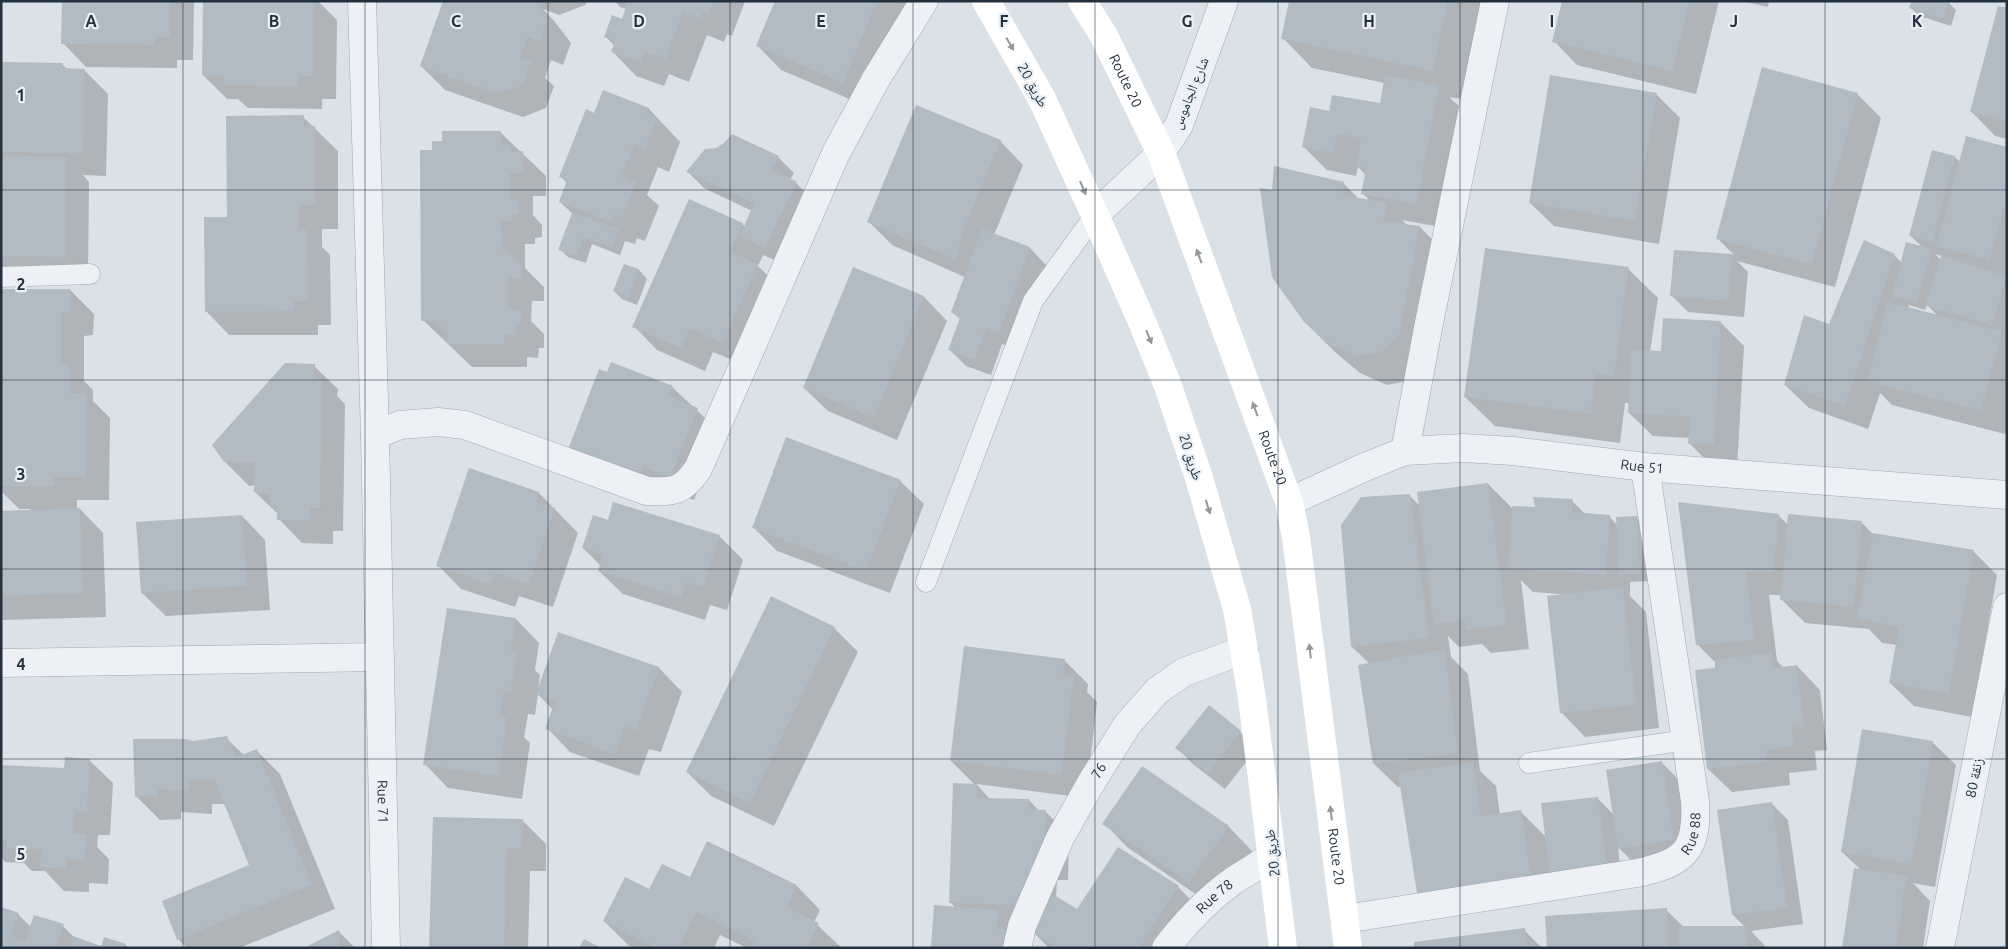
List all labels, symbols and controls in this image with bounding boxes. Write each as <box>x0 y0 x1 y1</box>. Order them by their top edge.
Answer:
text: A <box>85 12 97 30</box>
text: B <box>269 12 279 30</box>
text: C <box>451 12 461 30</box>
text: D <box>633 12 645 30</box>
text: E <box>816 12 826 30</box>
text: F <box>1000 12 1009 30</box>
text: G <box>1181 12 1193 30</box>
text: H <box>1363 12 1375 30</box>
text: I <box>1550 12 1554 30</box>
text: J <box>1730 12 1738 30</box>
text: K <box>1912 12 1923 30</box>
one-way arrow <box>1005 37 1014 50</box>
street label: Route 20 <box>1106 51 1145 110</box>
street label: شارع الجاموس <box>1168 55 1214 132</box>
street label: طريق 20 <box>1013 60 1052 111</box>
text: 1 <box>16 86 26 104</box>
one-way arrow <box>1080 181 1088 195</box>
one-way arrow <box>1195 249 1202 264</box>
text: 2 <box>16 275 26 293</box>
one-way arrow <box>1145 330 1153 344</box>
one-way arrow <box>1251 401 1259 416</box>
street label: Route 20 <box>1255 428 1290 487</box>
street label: طريق 20 <box>1174 432 1206 483</box>
street label: Rue 51 <box>1620 456 1664 476</box>
text: 3 <box>16 465 26 483</box>
one-way arrow <box>1204 500 1212 515</box>
one-way arrow <box>1306 643 1314 659</box>
text: 4 <box>16 655 26 673</box>
street label: زنقة 80 <box>1962 757 1987 799</box>
street label: 76 <box>1088 760 1110 782</box>
street label: Rue 71 <box>374 780 391 824</box>
one-way arrow <box>1327 804 1335 820</box>
street label: Rue 88 <box>1678 812 1703 858</box>
street label: Route 20 <box>1325 827 1348 886</box>
street label: طريق 20 <box>1261 828 1285 878</box>
text: 5 <box>16 845 26 863</box>
street label: Rue 78 <box>1193 876 1236 917</box>

